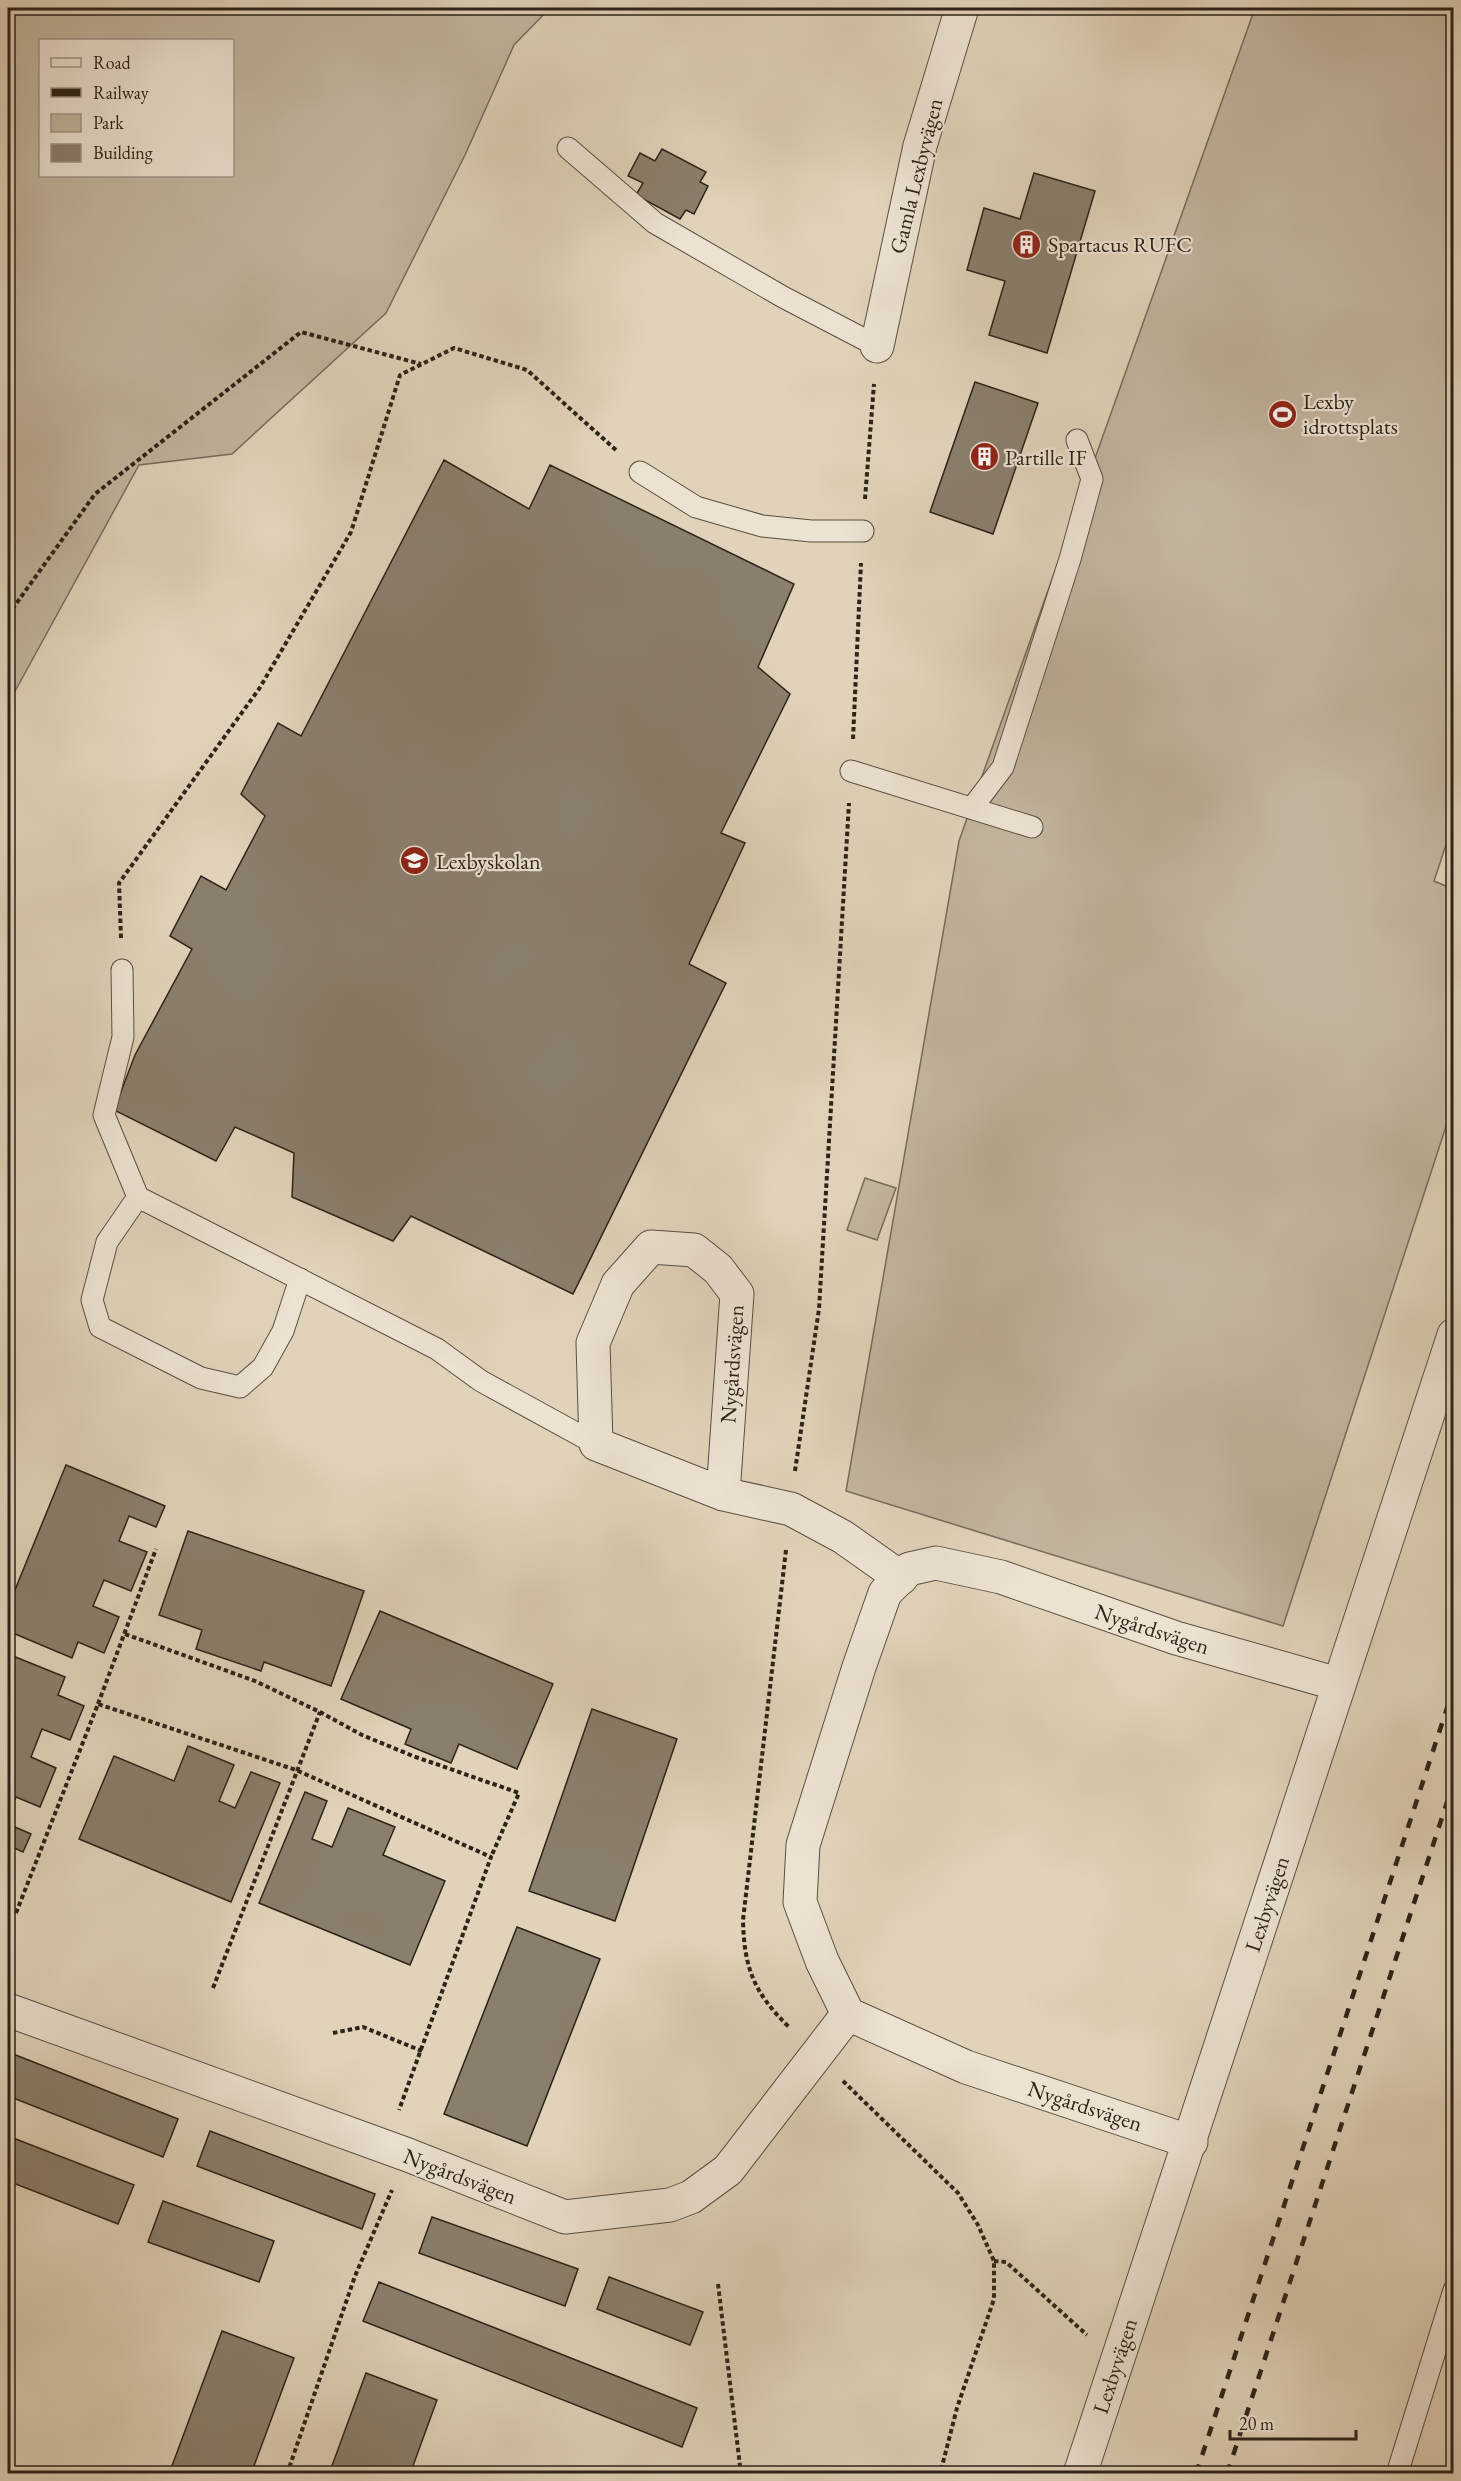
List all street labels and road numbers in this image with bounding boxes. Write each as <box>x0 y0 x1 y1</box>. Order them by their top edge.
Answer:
street label: Gamla Lexbyvägen <box>883 95 949 257</box>
street label: Nygårdsvägen <box>713 1303 751 1424</box>
street label: Nygårdsvägen <box>1091 1597 1213 1661</box>
street label: Lexbyvägen <box>1238 1852 1296 1955</box>
street label: Nygårdsvägen <box>1024 2074 1146 2138</box>
street label: Nygårdsvägen <box>399 2141 521 2211</box>
street label: Lexbyvägen <box>1086 2314 1144 2417</box>

